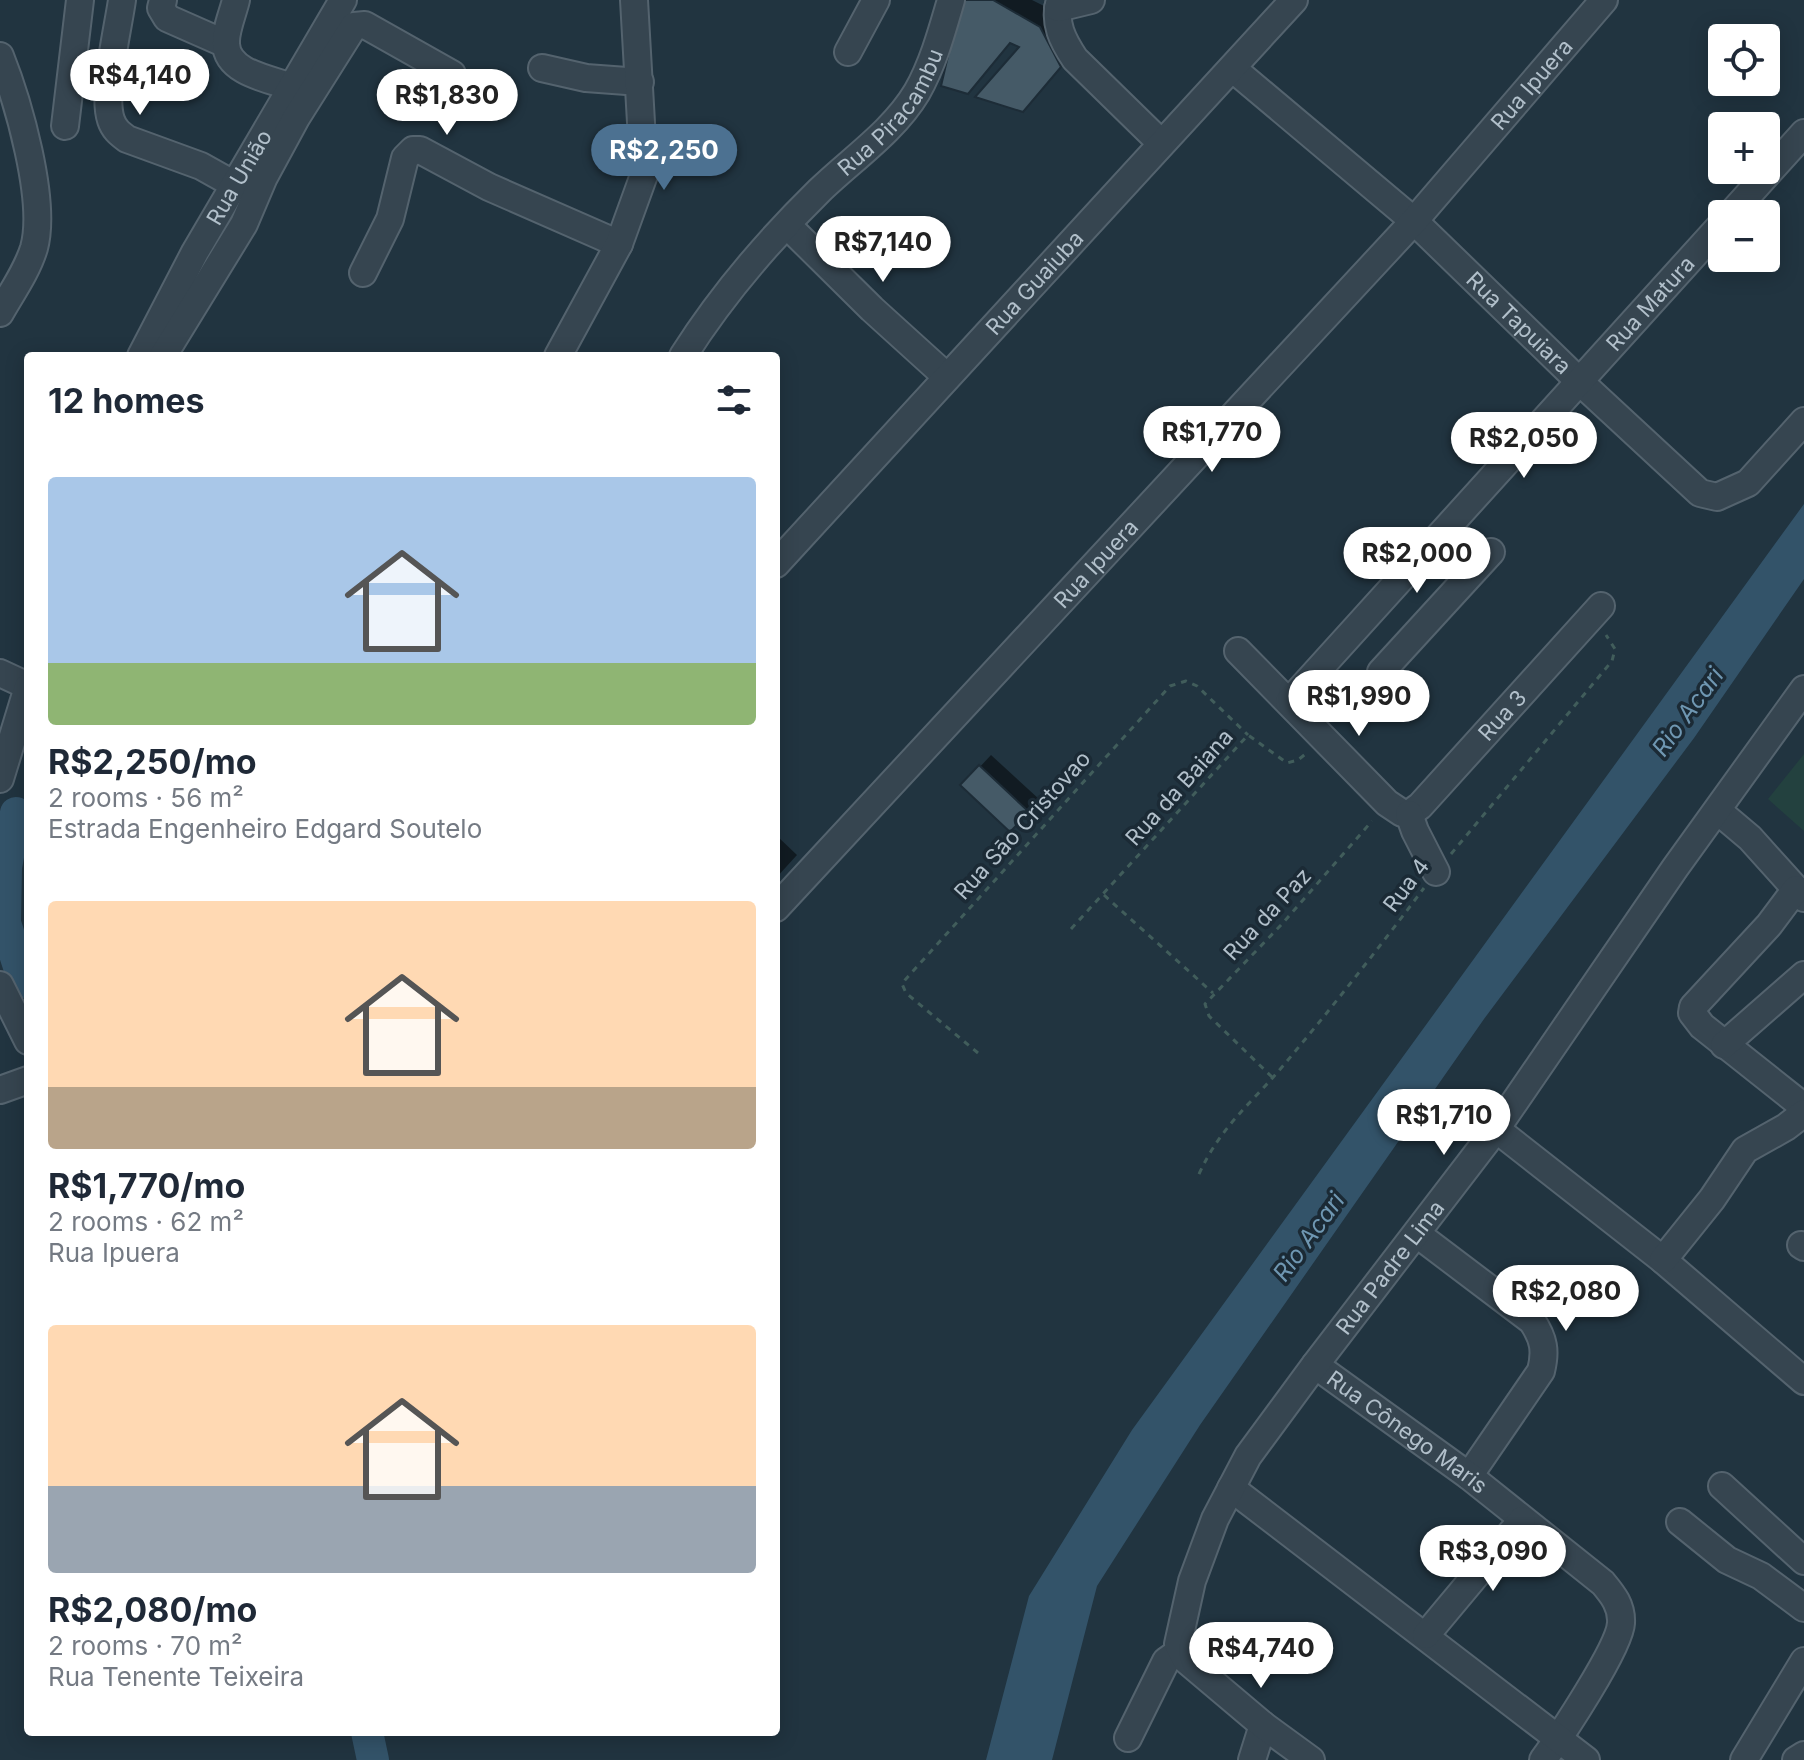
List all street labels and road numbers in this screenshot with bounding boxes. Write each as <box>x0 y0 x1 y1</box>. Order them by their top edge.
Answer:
street label: Rua Ipuera <box>1485 33 1578 135</box>
street label: Rua Piracambu <box>832 45 948 181</box>
street label: Rua União <box>201 125 277 229</box>
street label: Rua Guaiuba <box>980 225 1089 340</box>
street label: Rua Matura <box>1601 251 1700 356</box>
street label: Rua Tapuiara <box>1461 266 1577 379</box>
street label: Rua Ipuera <box>1048 514 1143 613</box>
street label: Rua 3 <box>1473 684 1532 746</box>
street label: Rua da Baiana <box>1120 723 1238 851</box>
street label: Rua Sāo Cristovao <box>949 745 1095 905</box>
street label: Rua 4 <box>1378 853 1434 917</box>
street label: Rua da Paz <box>1218 863 1316 965</box>
street label: Rua Padre Lima <box>1330 1195 1450 1339</box>
street label: Rua Cônego Maris <box>1322 1365 1493 1499</box>

